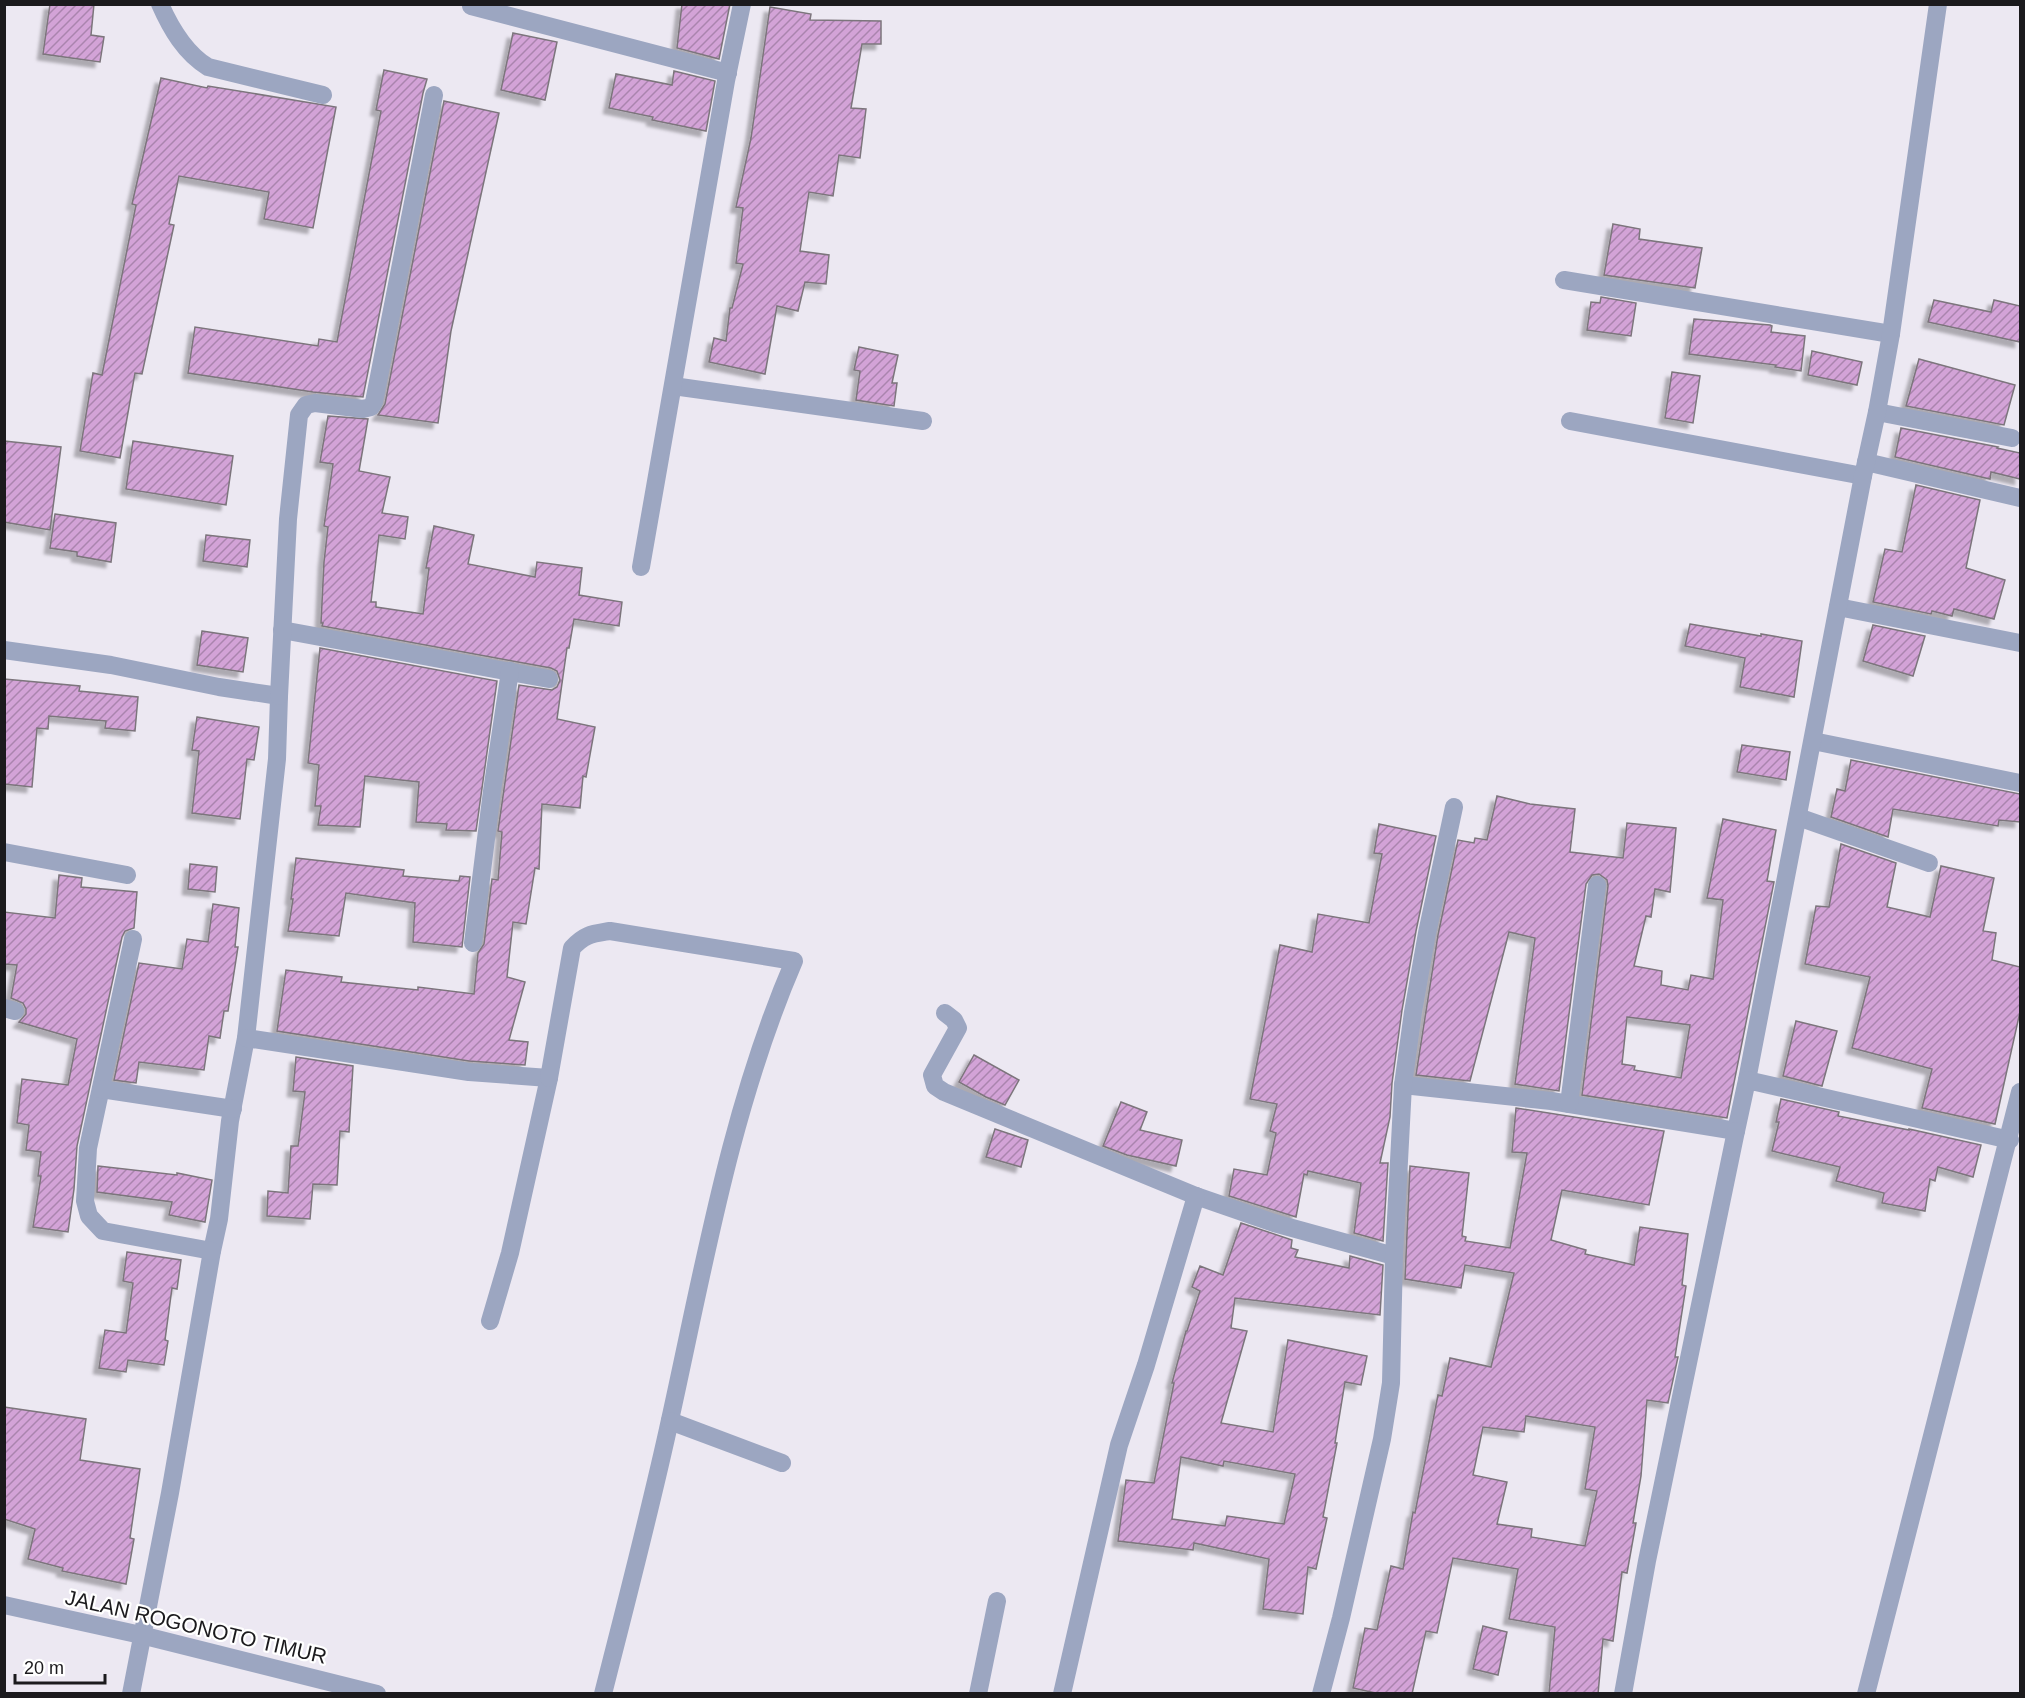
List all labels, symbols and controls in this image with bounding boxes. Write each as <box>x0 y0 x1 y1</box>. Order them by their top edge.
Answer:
street label: JALAN ROGONOTO TIMUR <box>63 1585 329 1668</box>
scale bar <box>15 1647 105 1685</box>
text: 20 m <box>24 1658 64 1678</box>

